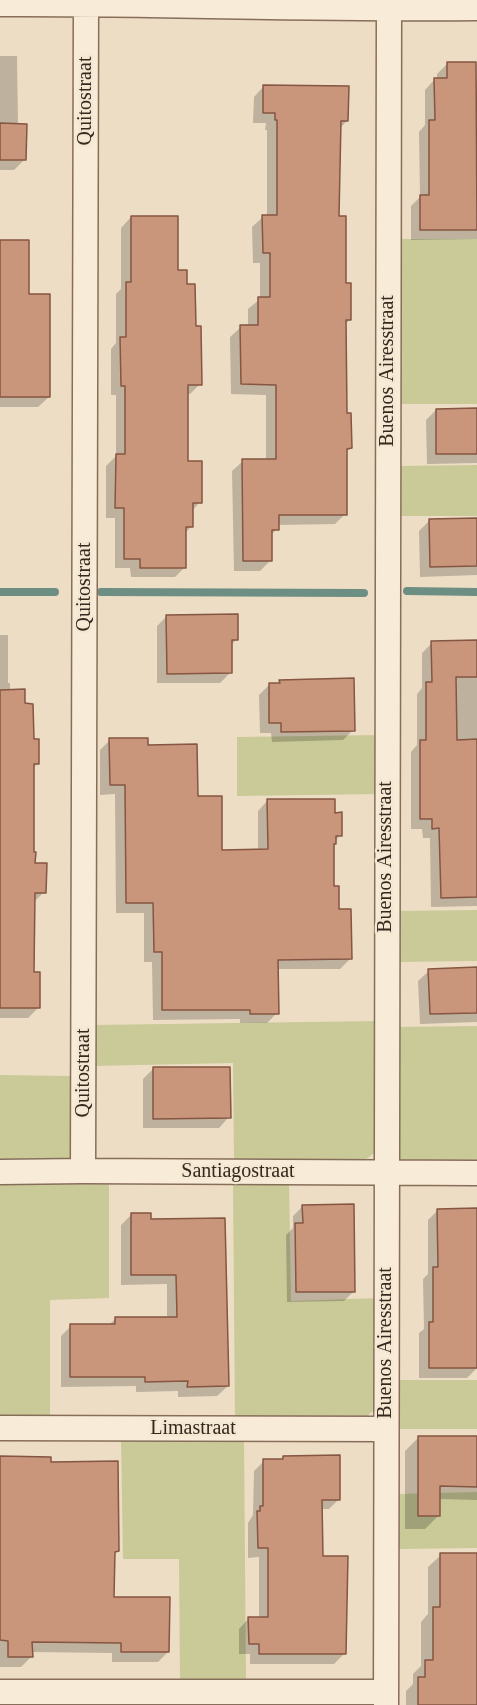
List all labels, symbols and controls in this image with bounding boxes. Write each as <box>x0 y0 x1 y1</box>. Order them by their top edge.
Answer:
street label: Quitostraat <box>74 57 98 145</box>
street label: Buenos Airesstraat <box>376 295 400 447</box>
street label: Quitostraat <box>73 543 97 631</box>
street label: Buenos Airesstraat <box>374 781 398 933</box>
street label: Quitostraat <box>72 1029 96 1117</box>
street label: Santiagostraat <box>181 1160 295 1184</box>
street label: Buenos Airesstraat <box>374 1267 398 1419</box>
street label: Limastraat <box>150 1417 236 1441</box>

